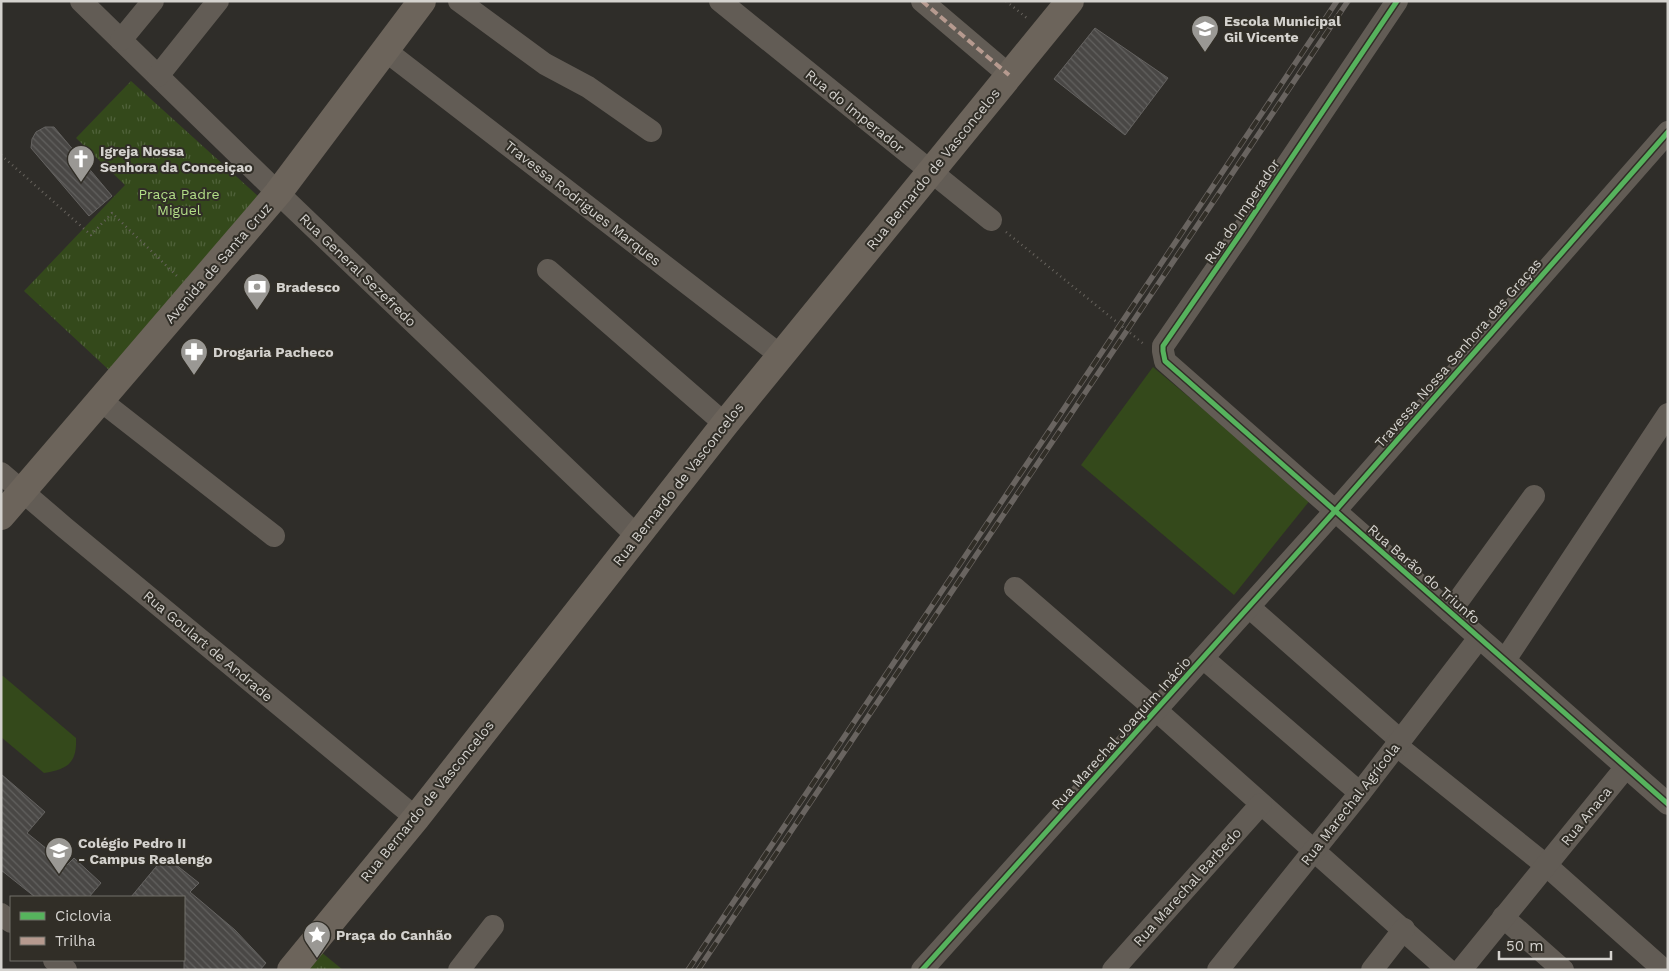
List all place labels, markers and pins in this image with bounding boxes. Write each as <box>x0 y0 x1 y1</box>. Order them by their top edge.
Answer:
place label: Escola Municipal Gil Vicente <box>1224 13 1341 45</box>
school or university icon: Escola Municipal Gil Vicente <box>1190 14 1220 53</box>
place label: Igreja Nossa Senhora da Conceiçao <box>100 143 253 175</box>
church icon: Igreja Nossa Senhora da Conceiçao <box>66 144 96 183</box>
bank icon: Bradesco <box>242 272 272 311</box>
place label: Bradesco <box>276 279 340 295</box>
pharmacy icon: Drogaria Pacheco <box>179 337 209 376</box>
place label: Drogaria Pacheco <box>213 344 334 360</box>
place label: Colégio Pedro II - Campus Realengo <box>78 835 212 867</box>
school or university icon: Colégio Pedro II - Campus Realengo <box>44 836 74 875</box>
place icon: Praça do Canhão <box>302 920 332 959</box>
place label: Praça do Canhão <box>336 927 452 943</box>

